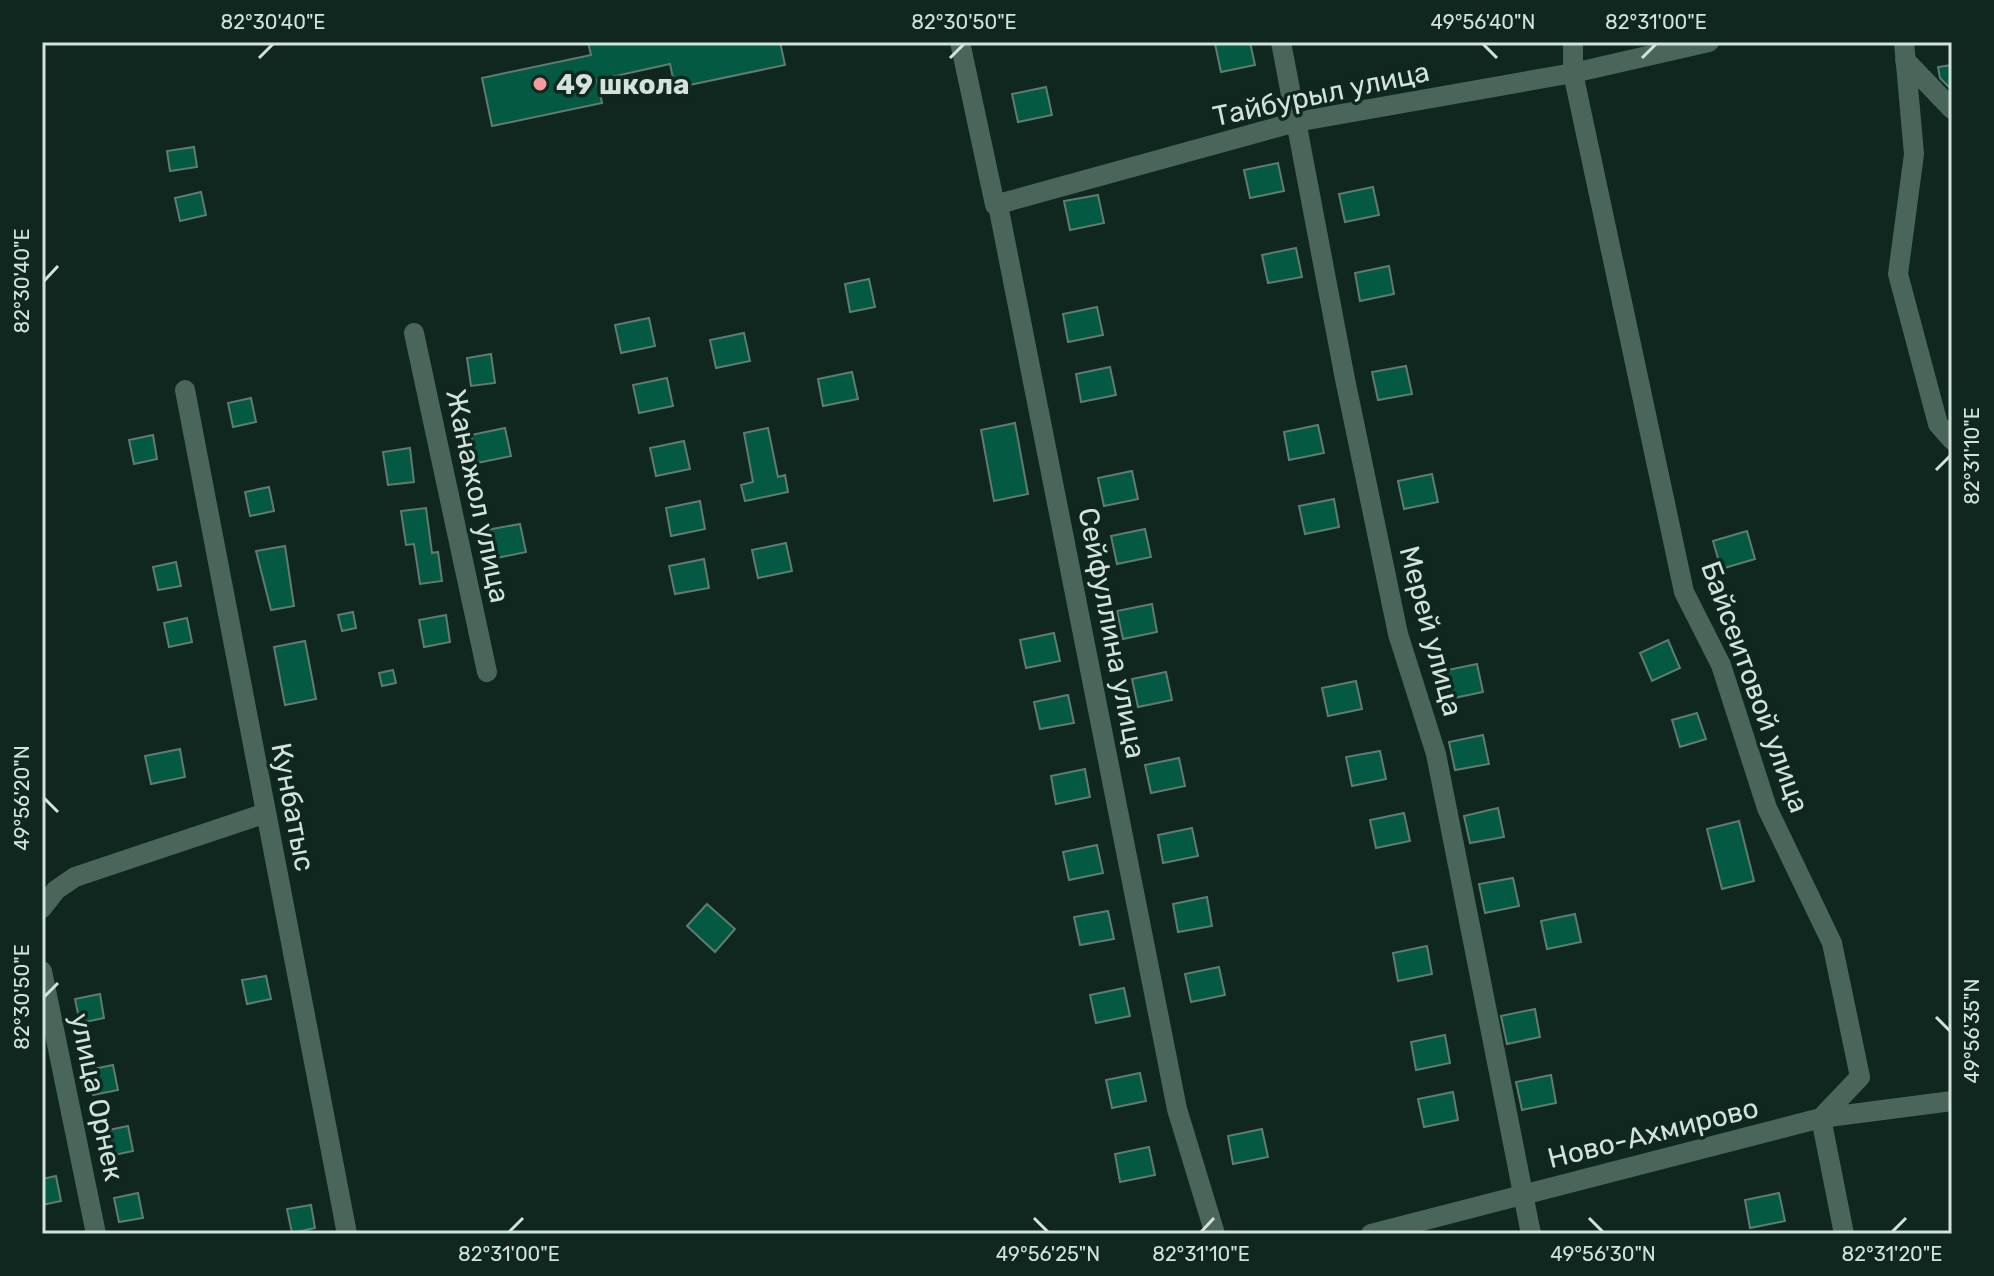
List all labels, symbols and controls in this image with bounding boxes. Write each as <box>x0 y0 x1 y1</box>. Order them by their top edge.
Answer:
text: 82°30'40"E <box>221 10 325 34</box>
text: 82°30'50"E <box>911 10 1017 34</box>
text: 49°56'40"N <box>1431 10 1535 34</box>
text: 82°31'00"E <box>1605 10 1707 34</box>
street label: Тайбурыл улица <box>1210 55 1432 133</box>
place label: 49 школа <box>556 68 689 101</box>
marker: 49 школа <box>531 75 549 93</box>
text: 82°30'40"E <box>10 229 34 333</box>
street label: Жанажол улица <box>439 386 517 606</box>
text: 82°31'10"E <box>1960 407 1984 505</box>
street label: Сейфуллина улица <box>1071 505 1153 761</box>
street label: Мерей улица <box>1392 542 1470 720</box>
street label: Байсеитовой улица <box>1694 557 1816 817</box>
street label: Кунбатыс <box>264 740 322 874</box>
text: 49°56'20"N <box>10 745 34 851</box>
text: 82°30'50"E <box>10 944 34 1050</box>
text: 49°56'35"N <box>1960 979 1984 1083</box>
street label: улица Орнек <box>63 1010 131 1184</box>
street label: Ново-Ахмирово <box>1544 1091 1762 1175</box>
text: 82°31'00"E <box>458 1242 560 1266</box>
text: 49°56'25"N <box>996 1242 1100 1266</box>
text: 82°31'10"E <box>1152 1242 1250 1266</box>
text: 49°56'30"N <box>1550 1242 1656 1266</box>
text: 82°31'20"E <box>1842 1242 1942 1266</box>

